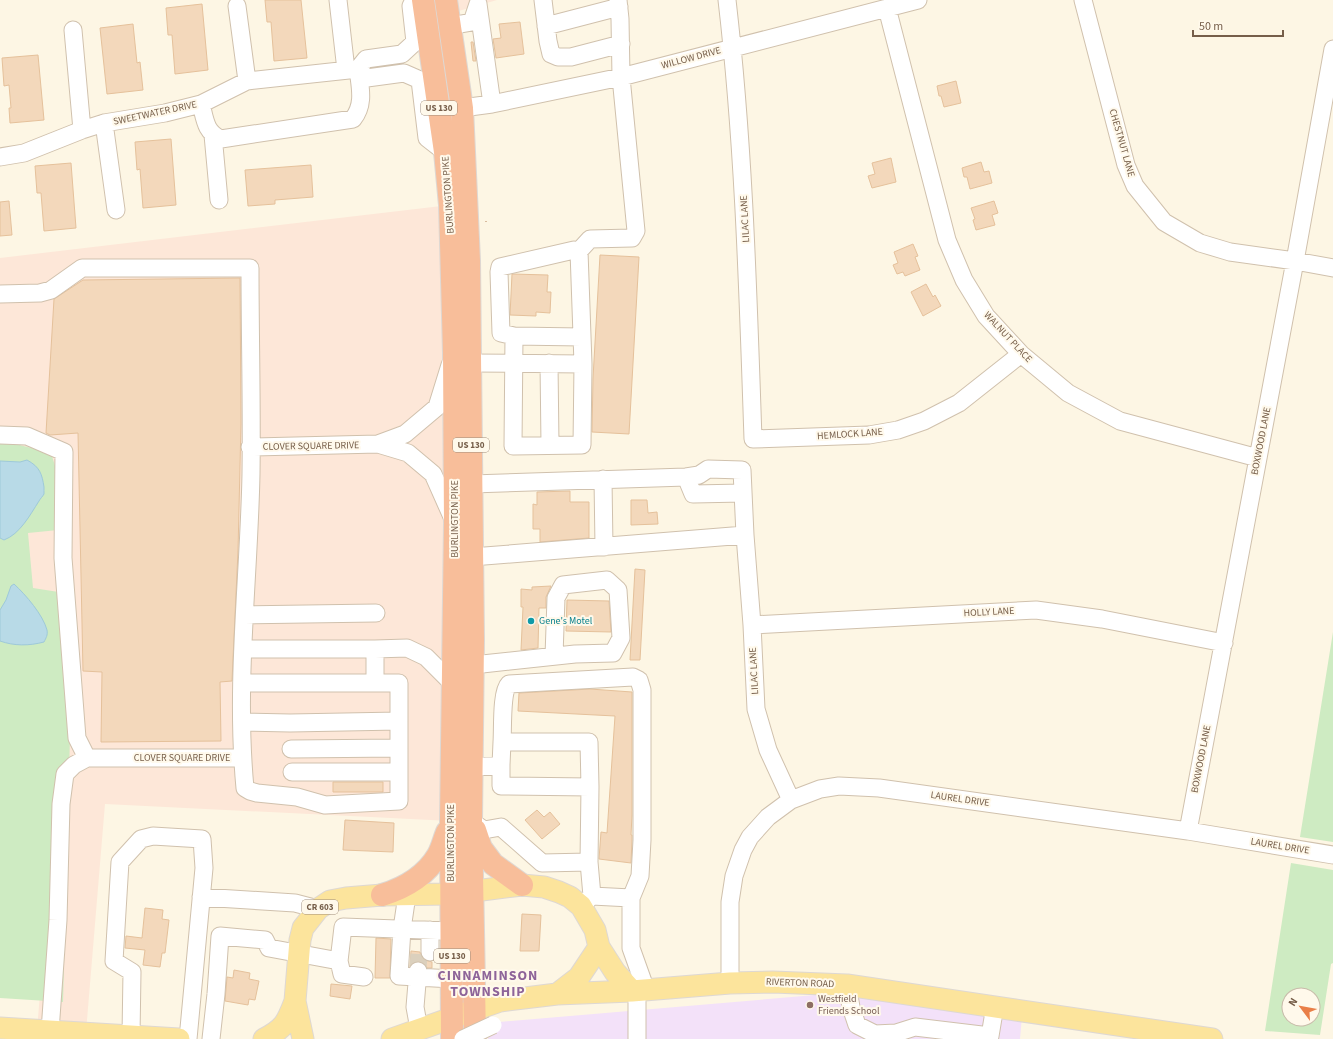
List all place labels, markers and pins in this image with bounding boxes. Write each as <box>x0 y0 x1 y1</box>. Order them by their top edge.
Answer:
place label: Gene's Motel <box>539 614 593 628</box>
marker: Gene's Motel <box>526 616 536 626</box>
place label: Westfield Friends School <box>818 992 880 1018</box>
marker: Westfield Friends School <box>805 1000 815 1010</box>

